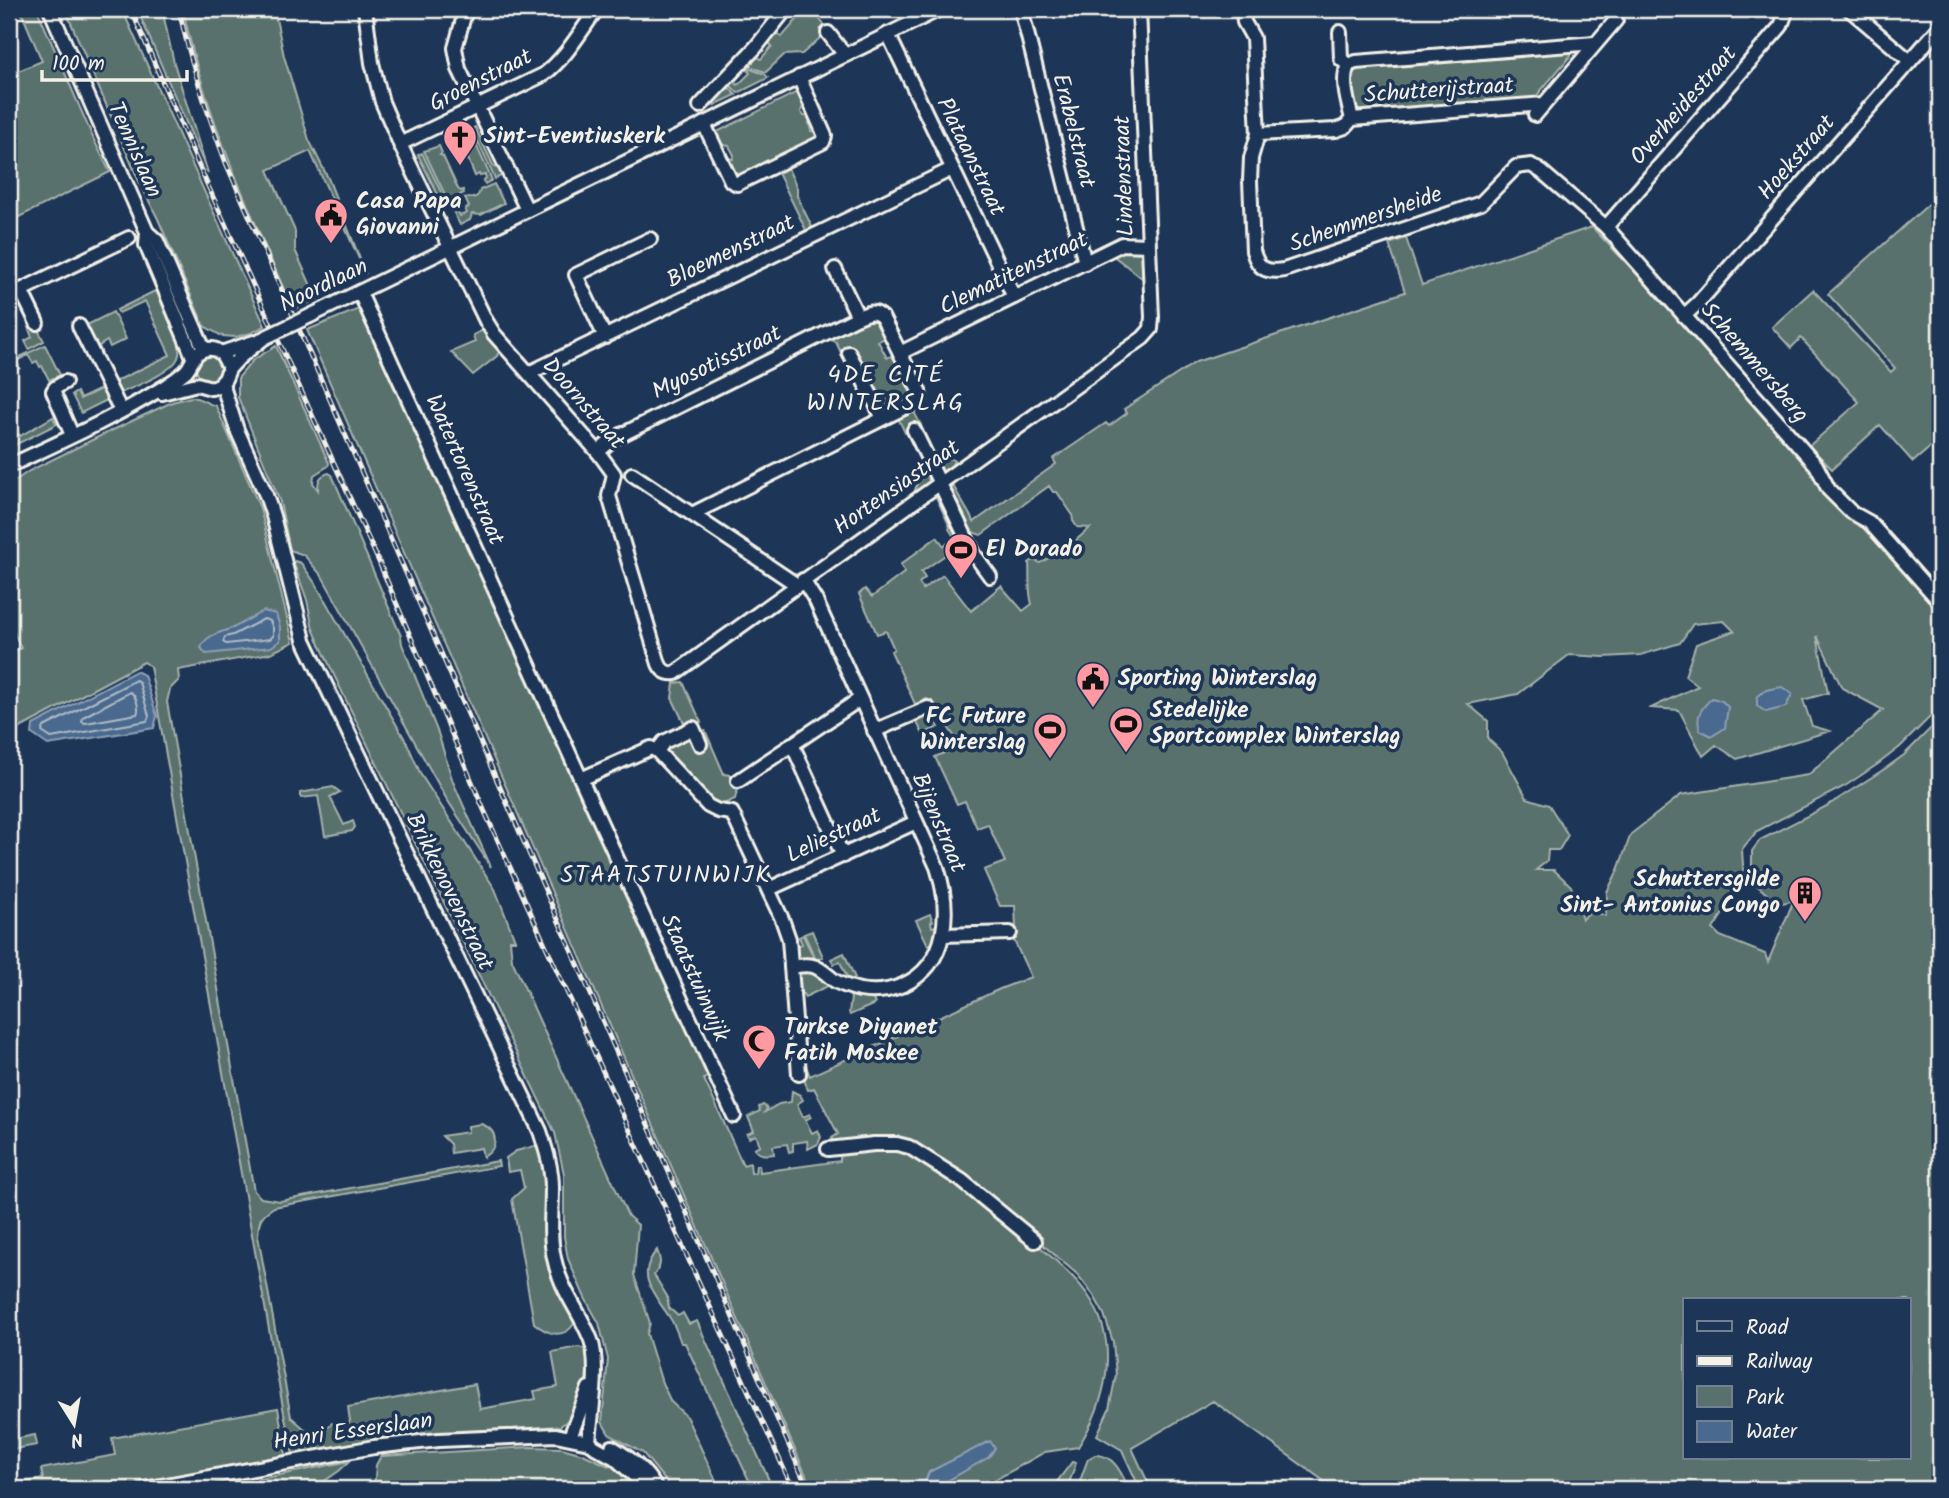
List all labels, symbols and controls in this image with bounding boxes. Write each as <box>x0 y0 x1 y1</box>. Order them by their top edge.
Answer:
street label: Overheidestraat <box>1622 37 1747 174</box>
scale bar <box>42 38 187 82</box>
street label: Groenstraat <box>423 39 540 122</box>
text: 100 m <box>52 48 105 81</box>
street label: Schutterijstraat <box>1363 68 1516 114</box>
street label: Erabelstraat <box>1041 70 1105 193</box>
street label: Plataanstraat <box>926 91 1015 224</box>
street label: Tennislaan <box>97 96 171 204</box>
street label: Hoekstraat <box>1749 106 1845 209</box>
street label: Lindenstraat <box>1105 114 1145 237</box>
church icon: Sint-Eventiuskerk <box>441 118 479 167</box>
place label: Sint-Eventiuskerk <box>484 119 666 155</box>
street label: Schemmersheide <box>1285 177 1447 263</box>
place label: Casa Papa Giovanni <box>356 184 462 246</box>
public building icon: Casa Papa Giovanni <box>312 196 350 245</box>
street label: Bloemenstraat <box>661 205 802 299</box>
street label: Clematitenstraat <box>934 222 1095 326</box>
street label: Noordlaan <box>273 249 375 323</box>
street label: Schemmersberg <box>1691 294 1817 432</box>
street label: Myosotisstraat <box>646 316 789 410</box>
street label: Doornstraat <box>533 350 634 459</box>
district label: 4DE CITÉ WINTERSLAG <box>807 356 965 423</box>
street label: Watertorenstraat <box>415 389 514 552</box>
street label: Hortensiastraat <box>826 430 969 545</box>
sports icon: El Dorado <box>942 531 980 580</box>
place label: El Dorado <box>986 532 1082 568</box>
public building icon: Sporting Winterslag <box>1074 660 1112 709</box>
place label: Sporting Winterslag <box>1118 661 1317 697</box>
place label: Stedelijke Sportcomplex Winterslag <box>1150 693 1401 755</box>
place label: FC Future Winterslag <box>920 699 1026 761</box>
sports icon: Stedelijke Sportcomplex Winterslag <box>1107 705 1145 754</box>
sports icon: FC Future Winterslag <box>1031 711 1069 760</box>
street label: Bijenstraat <box>901 767 976 880</box>
street label: Leliestraat <box>781 798 888 874</box>
street label: Brikkenovenstraat <box>395 807 503 978</box>
district label: STAATSTUINWIJK <box>561 856 771 895</box>
place label: Schuttersgilde Sint- Antonius Congo <box>1561 862 1780 924</box>
building icon: Schuttersgilde Sint- Antonius Congo <box>1786 874 1824 923</box>
street label: Staatstuinwijk <box>650 908 738 1048</box>
place label: Turkse Diyanet Fatih Moskee <box>784 1010 938 1072</box>
mosque icon: Turkse Diyanet Fatih Moskee <box>740 1022 778 1071</box>
legend <box>1683 1298 1910 1460</box>
text: Road <box>1746 1312 1789 1345</box>
text: Railway <box>1746 1346 1812 1379</box>
text: Park <box>1746 1382 1784 1415</box>
north arrow <box>38 1390 108 1460</box>
street label: Henri Esserslaan <box>271 1403 435 1461</box>
text: Water <box>1746 1416 1798 1449</box>
text: N <box>68 1423 86 1455</box>

